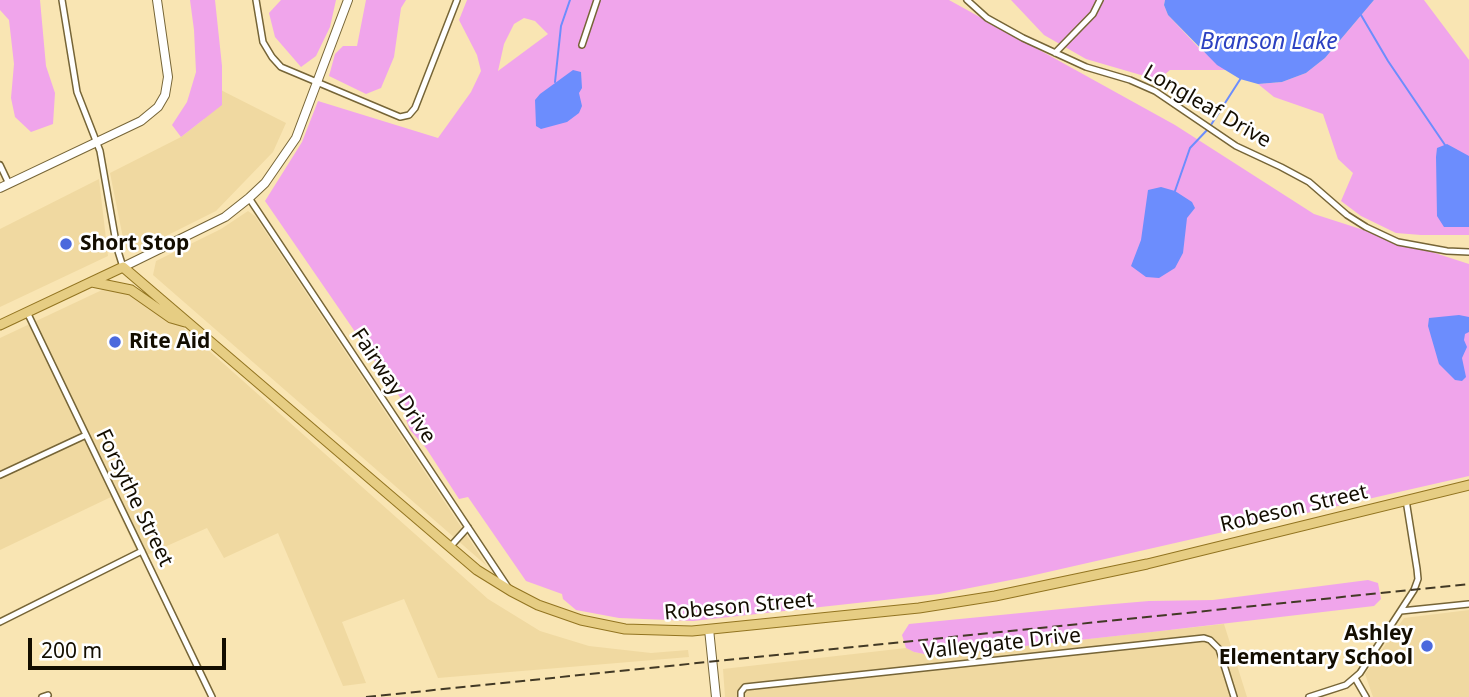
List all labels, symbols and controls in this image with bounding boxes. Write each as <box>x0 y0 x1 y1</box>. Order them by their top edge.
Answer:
water label: Branson Lake <box>1200 28 1338 56</box>
street label: Longleaf Drive <box>1139 60 1275 154</box>
place label: Short Stop <box>80 231 189 257</box>
marker: Short Stop <box>58 236 74 252</box>
street label: Fairway Drive <box>345 324 441 448</box>
place label: Rite Aid <box>129 329 210 355</box>
marker: Rite Aid <box>107 334 123 350</box>
street label: Forsythe Street <box>90 425 178 571</box>
street label: Robeson Street <box>1218 480 1370 538</box>
street label: Robeson Street <box>663 588 815 626</box>
place label: Ashley Elementary School <box>1219 621 1413 671</box>
street label: Valleygate Drive <box>922 623 1082 665</box>
scale bar <box>32 624 229 668</box>
text: 200 m <box>41 636 102 664</box>
marker: Ashley Elementary School <box>1419 638 1435 654</box>

